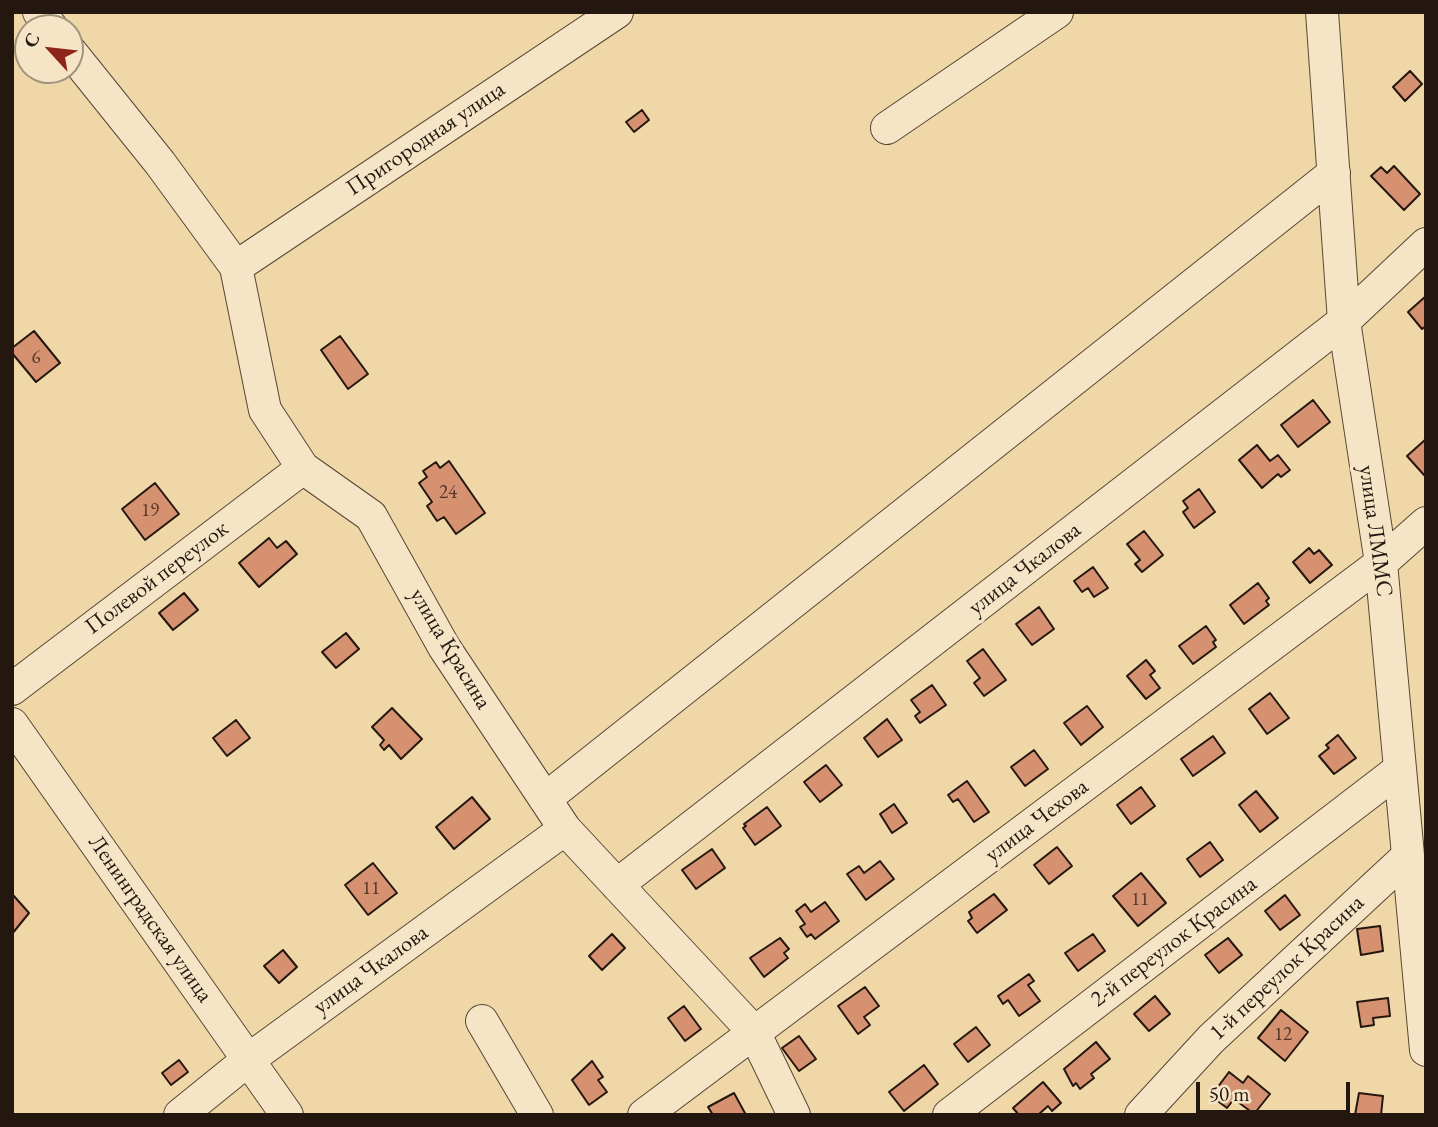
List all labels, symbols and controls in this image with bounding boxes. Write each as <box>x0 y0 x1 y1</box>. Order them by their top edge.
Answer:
north arrow <box>14 14 84 84</box>
text: С <box>17 28 46 52</box>
street label: Пригородная улица <box>341 76 511 202</box>
house number: 6 <box>31 347 41 369</box>
street label: улица ЛММС <box>1352 464 1398 598</box>
house number: 24 <box>439 482 457 504</box>
house number: 19 <box>141 500 159 522</box>
street label: Полевой переулок <box>80 515 234 641</box>
street label: улица Чкалова <box>963 517 1087 621</box>
street label: улица Красина <box>403 583 497 715</box>
street label: улица Чехова <box>980 773 1094 869</box>
street label: Ленинградская улица <box>82 830 218 1008</box>
street label: 2-й переулок Красина <box>1085 870 1263 1014</box>
house number: 11 <box>362 878 380 900</box>
house number: 11 <box>1131 889 1149 911</box>
street label: 1-й переулок Красина <box>1204 889 1370 1047</box>
street label: улица Чкалова <box>308 919 434 1021</box>
house number: 12 <box>1274 1024 1292 1046</box>
scale bar <box>1200 1068 1354 1112</box>
text: 50 m <box>1209 1080 1250 1107</box>

